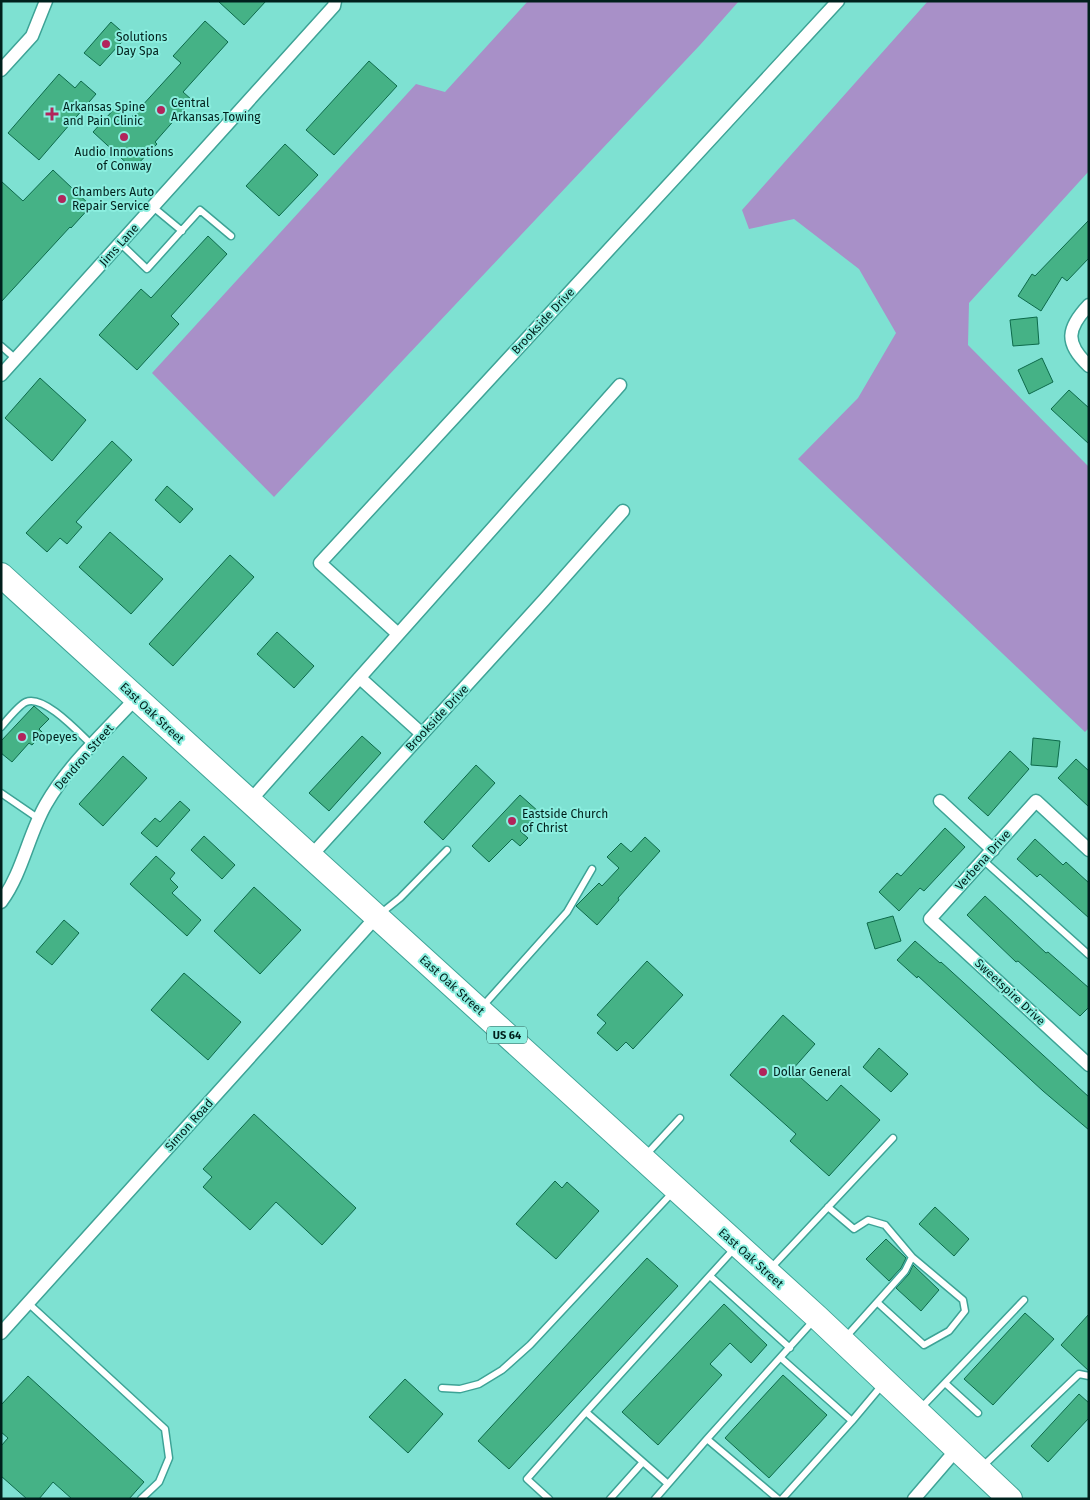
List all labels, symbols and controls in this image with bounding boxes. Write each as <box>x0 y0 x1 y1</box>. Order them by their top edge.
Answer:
place label: Solutions Day Spa <box>116 30 168 58</box>
marker: Solutions Day Spa <box>100 38 112 50</box>
place label: Central Arkansas Towing <box>171 96 261 124</box>
place label: Arkansas Spine and Pain Clinic <box>63 100 145 128</box>
marker: Central Arkansas Towing <box>155 104 167 116</box>
marker: Arkansas Spine and Pain Clinic <box>45 107 59 121</box>
marker: Audio Innovations of Conway <box>118 131 130 143</box>
place label: Audio Innovations of Conway <box>75 145 174 173</box>
place label: Chambers Auto Repair Service <box>72 185 154 213</box>
marker: Chambers Auto Repair Service <box>56 193 68 205</box>
street label: Jims Lane <box>96 221 142 269</box>
street label: Brookside Drive <box>509 285 577 357</box>
street label: East Oak Street <box>117 680 187 747</box>
street label: Brookside Drive <box>403 682 471 754</box>
street label: Dendron Street <box>52 721 117 793</box>
place label: Popeyes <box>32 730 78 744</box>
marker: Popeyes <box>16 731 28 743</box>
place label: Eastside Church of Christ <box>522 807 608 835</box>
marker: Eastside Church of Christ <box>506 815 518 827</box>
street label: Verbena Drive <box>952 827 1014 893</box>
street label: East Oak Street <box>417 952 488 1018</box>
street label: Sweetspire Drive <box>972 956 1048 1028</box>
road number: US 64 <box>487 1026 527 1044</box>
place label: Dollar General <box>773 1065 851 1079</box>
marker: Dollar General <box>757 1066 769 1078</box>
street label: Simon Road <box>162 1096 216 1154</box>
street label: East Oak Street <box>716 1225 787 1291</box>

